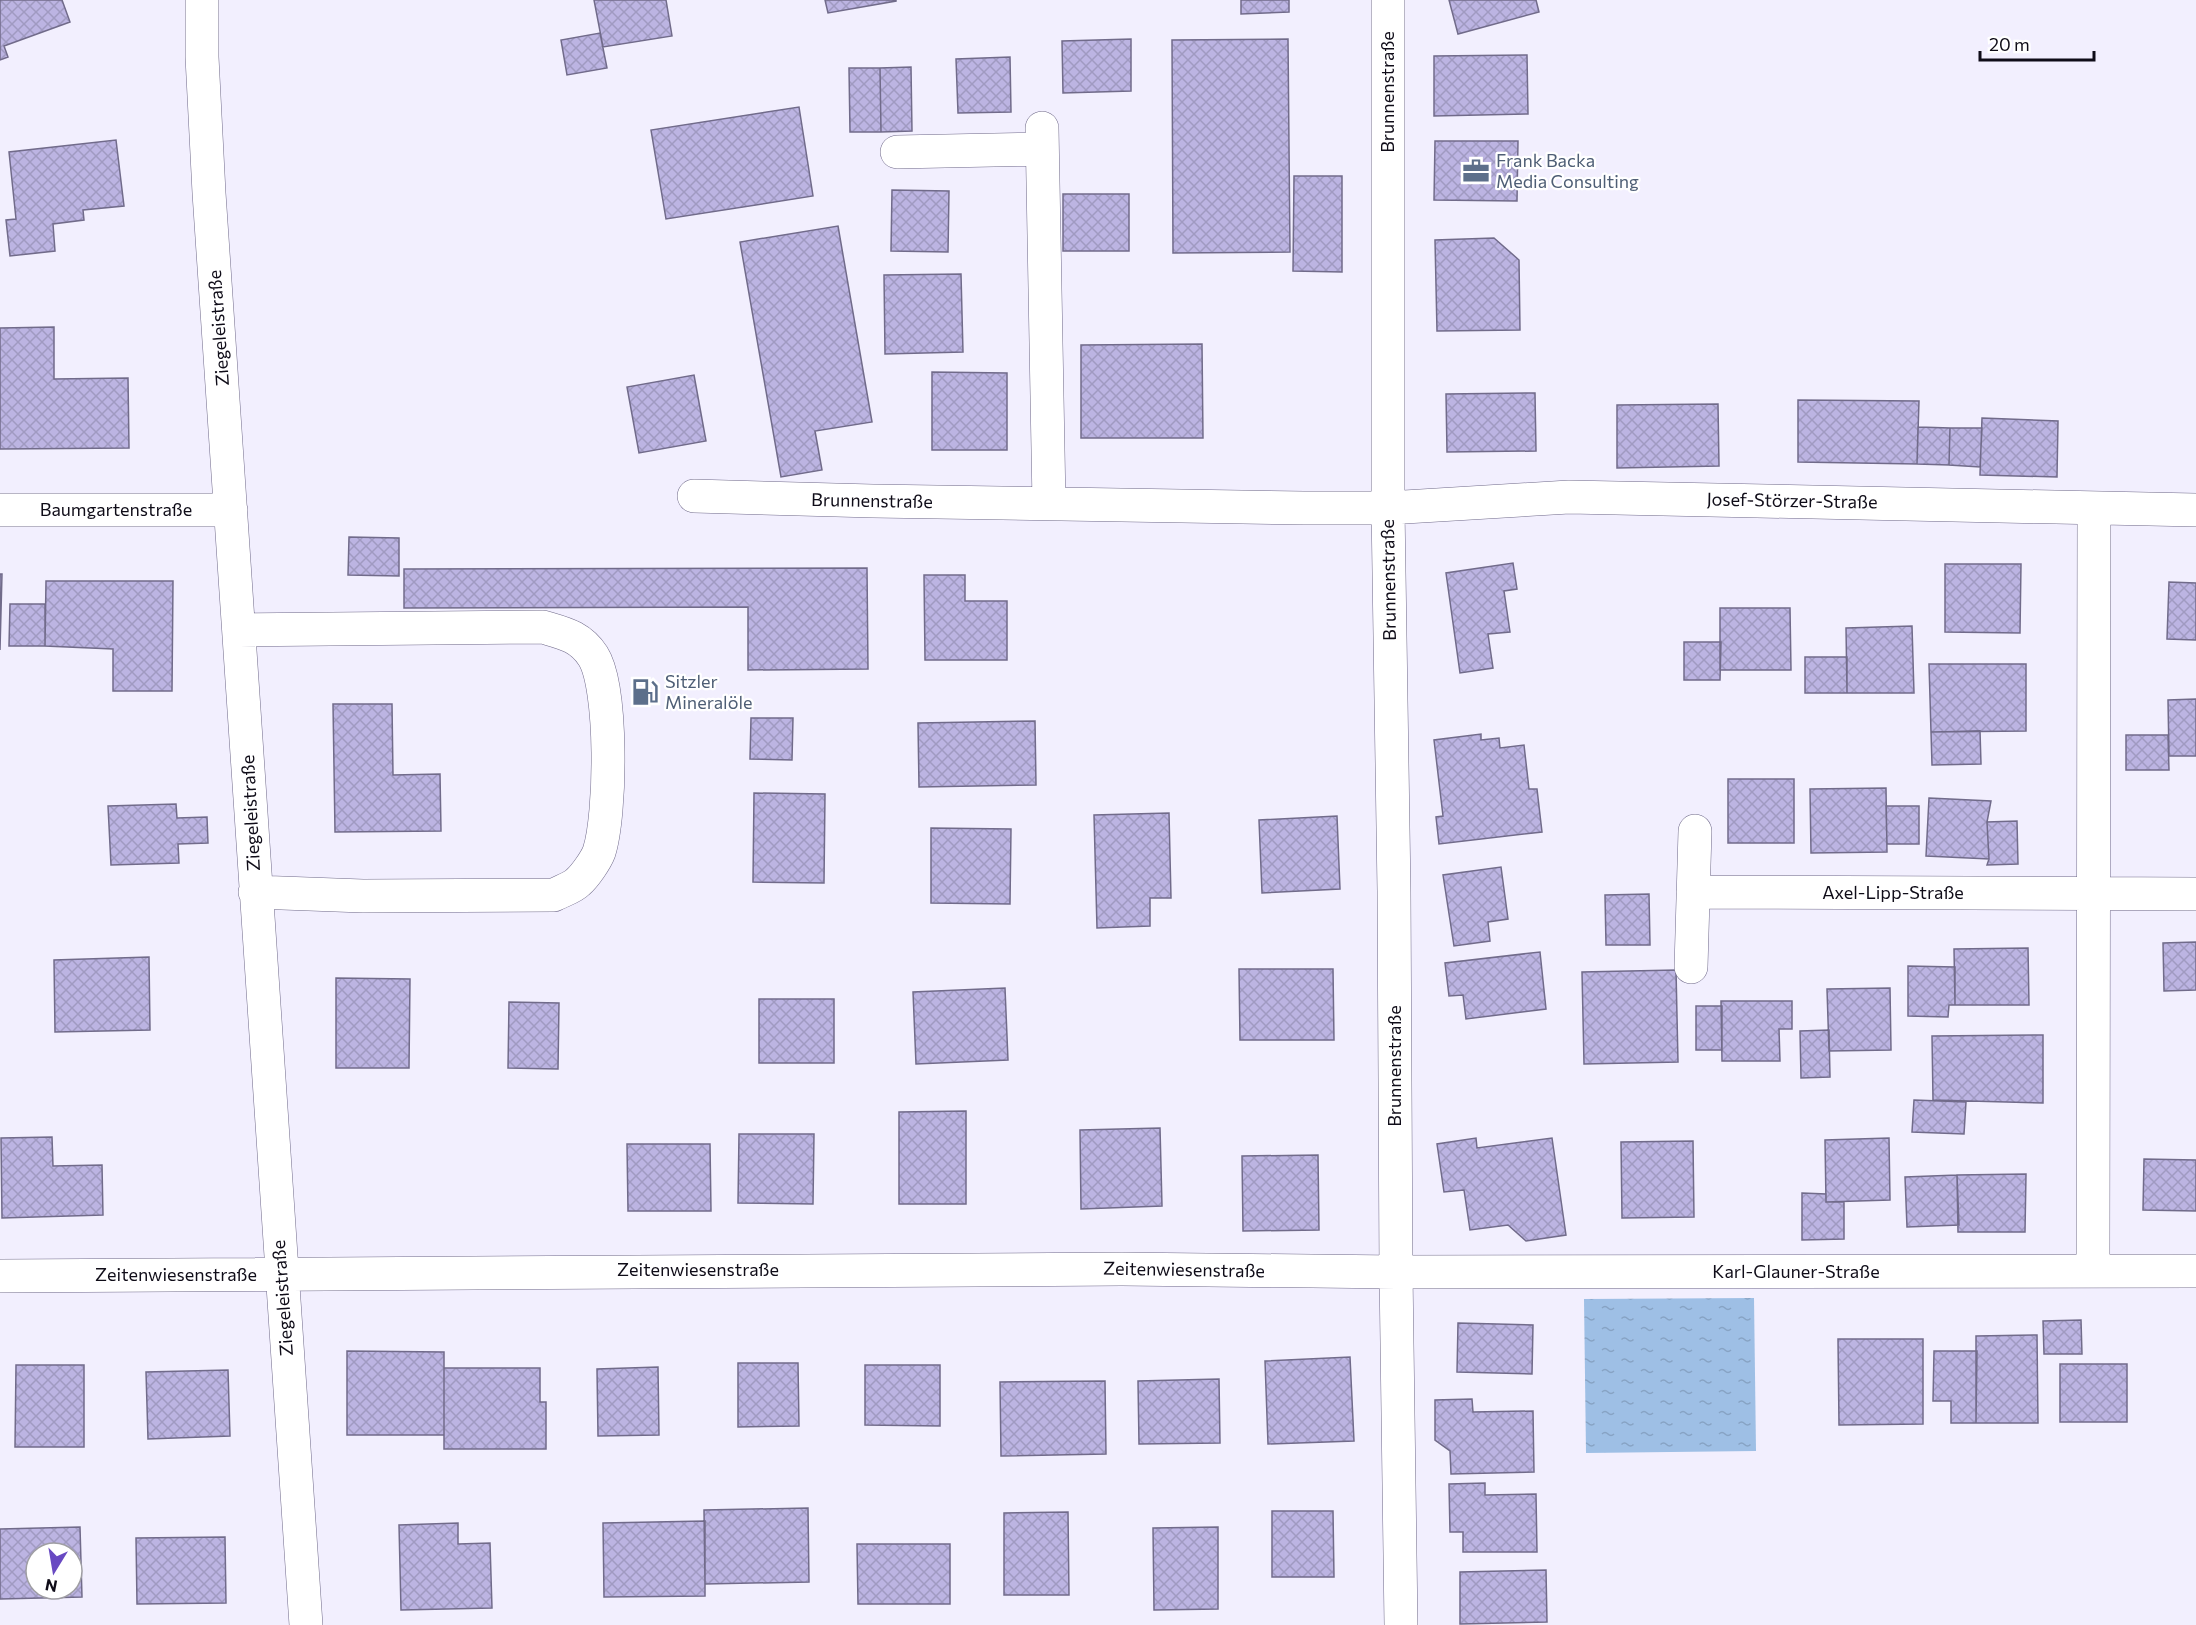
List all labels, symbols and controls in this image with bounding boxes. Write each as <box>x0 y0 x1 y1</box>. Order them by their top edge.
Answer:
scale bar <box>1980 24 2094 62</box>
street label: Brunnenstraße <box>1376 31 1398 153</box>
text: 20 m <box>1989 33 2030 55</box>
place label: Frank Backa Media Consulting <box>1496 149 1639 192</box>
office icon: Frank Backa Media Consulting <box>1461 156 1491 186</box>
street label: Ziegeleistraße <box>203 269 233 387</box>
street label: Brunnenstraße <box>811 488 933 512</box>
street label: Josef-Störzer-Straße <box>1706 488 1878 512</box>
street label: Baumgartenstraße <box>40 498 192 520</box>
street label: Brunnenstraße <box>1376 519 1400 641</box>
place label: Sitzler Mineralöle <box>665 670 753 713</box>
fuel station icon: Sitzler Mineralöle <box>630 677 660 707</box>
street label: Ziegeleistraße <box>236 754 264 872</box>
street label: Axel-Lipp-Straße <box>1822 881 1964 903</box>
street label: Brunnenstraße <box>1383 1005 1405 1127</box>
street label: Ziegeleistraße <box>267 1239 297 1357</box>
street label: Zeitenwiesenstraße <box>1103 1257 1265 1281</box>
street label: Zeitenwiesenstraße <box>617 1258 779 1280</box>
street label: Karl-Glauner-Straße <box>1712 1260 1880 1282</box>
street label: Zeitenwiesenstraße <box>95 1263 257 1285</box>
north arrow <box>24 1541 84 1601</box>
text: N <box>43 1576 59 1597</box>

